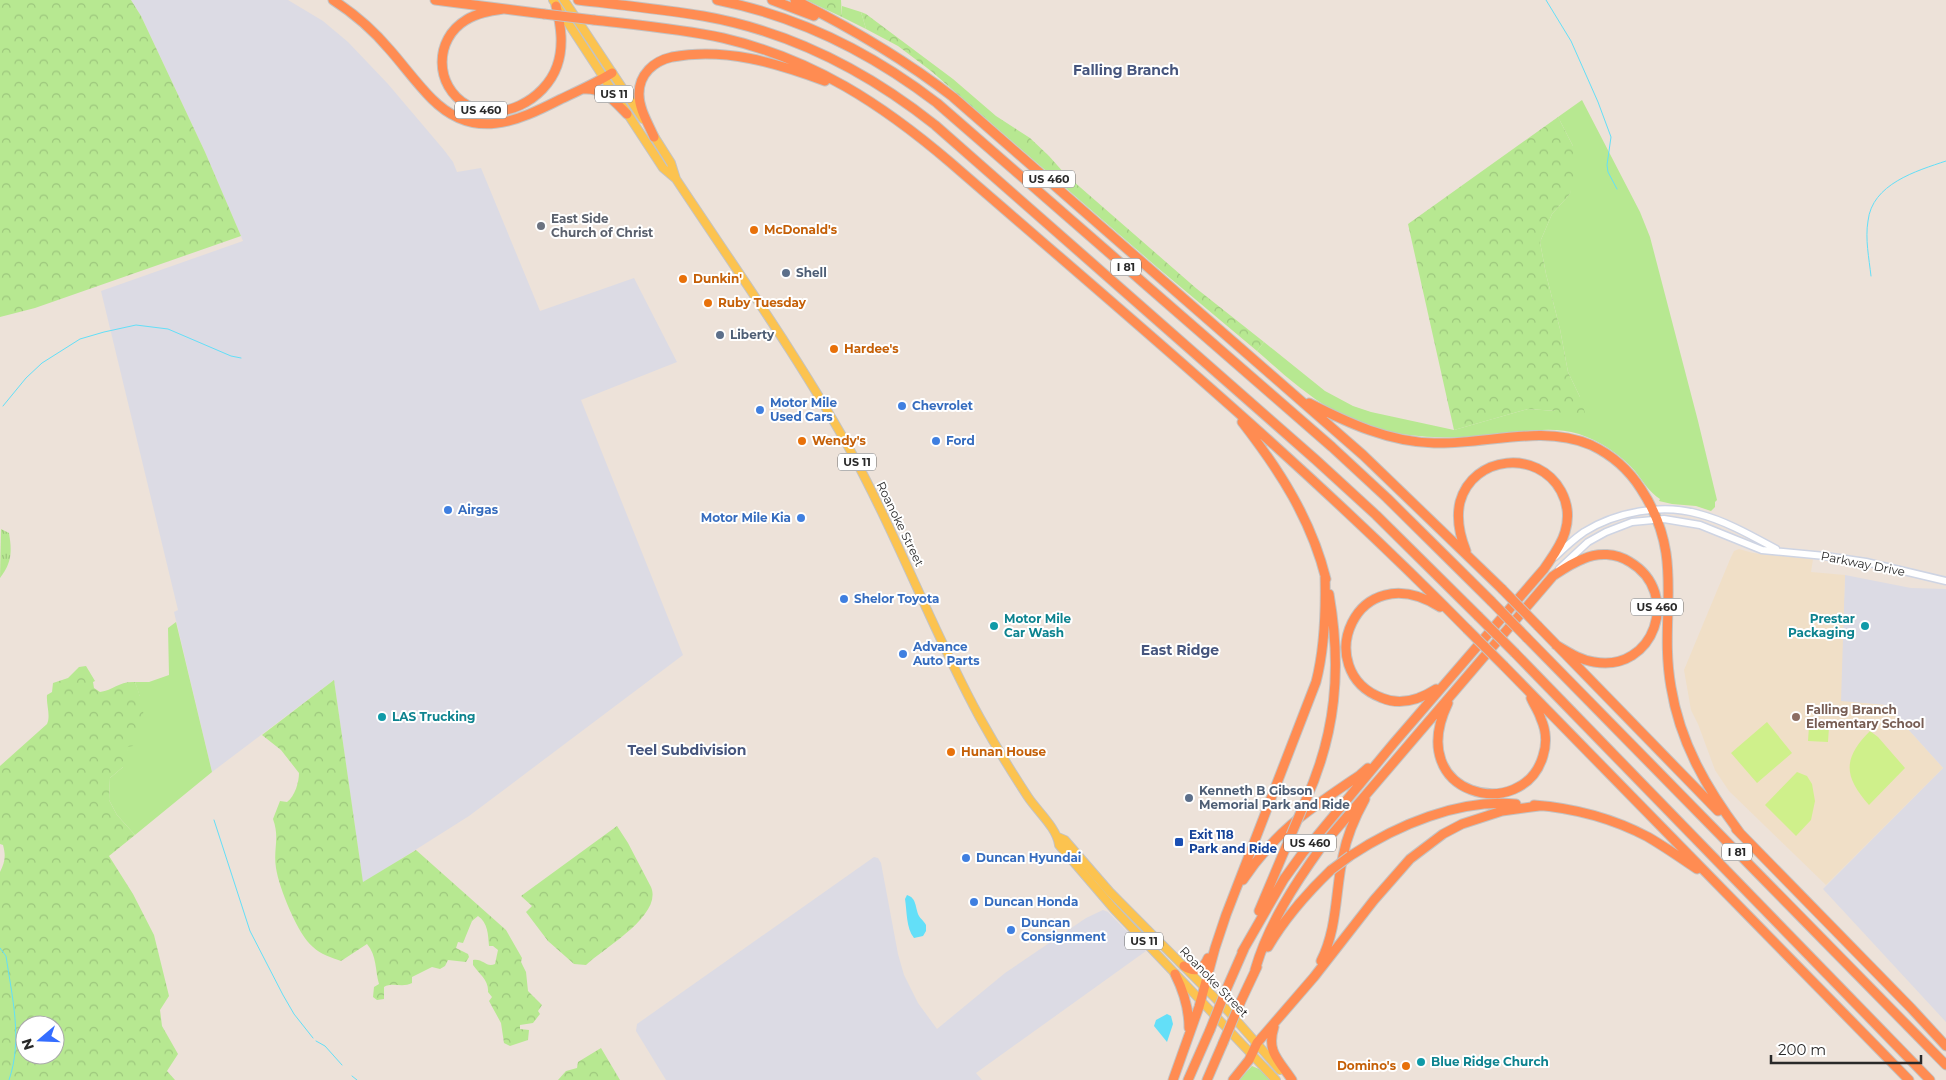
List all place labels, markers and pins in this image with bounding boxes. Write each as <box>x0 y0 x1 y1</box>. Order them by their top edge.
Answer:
place label: East Side Church of Christ <box>551 211 654 240</box>
marker: East Side Church of Christ <box>535 220 547 232</box>
place label: McDonald's <box>764 222 838 237</box>
marker: McDonald's <box>748 224 760 236</box>
place label: Shell <box>796 265 827 280</box>
marker: Shell <box>780 267 792 279</box>
place label: Dunkin' <box>693 271 742 286</box>
marker: Dunkin' <box>677 273 689 285</box>
place label: Ruby Tuesday <box>718 295 807 310</box>
marker: Ruby Tuesday <box>702 297 714 309</box>
place label: Liberty <box>730 327 775 342</box>
marker: Liberty <box>714 329 726 341</box>
place label: Hardee's <box>844 341 899 356</box>
marker: Hardee's <box>828 343 840 355</box>
place label: Motor Mile Used Cars <box>770 395 837 424</box>
place label: Chevrolet <box>912 398 974 413</box>
marker: Chevrolet <box>896 400 908 412</box>
marker: Motor Mile Used Cars <box>754 404 766 416</box>
place label: Wendy's <box>812 433 866 448</box>
place label: Ford <box>946 433 975 448</box>
marker: Wendy's <box>796 435 808 447</box>
marker: Ford <box>930 435 942 447</box>
place label: Airgas <box>457 502 499 517</box>
marker: Airgas <box>442 504 454 516</box>
place label: Motor Mile Kia <box>701 510 791 525</box>
marker: Motor Mile Kia <box>795 512 807 524</box>
place label: Shelor Toyota <box>854 591 939 606</box>
marker: Shelor Toyota <box>838 593 850 605</box>
place label: Motor Mile Car Wash <box>1004 611 1071 640</box>
place label: Prestar Packaging <box>1788 611 1855 640</box>
marker: Motor Mile Car Wash <box>988 620 1000 632</box>
marker: Prestar Packaging <box>1859 620 1871 632</box>
place label: Advance Auto Parts <box>912 639 980 668</box>
marker: Advance Auto Parts <box>897 648 909 660</box>
place label: Falling Branch Elementary School <box>1806 702 1924 731</box>
place label: LAS Trucking <box>392 709 476 724</box>
marker: LAS Trucking <box>376 711 388 723</box>
marker: Falling Branch Elementary School <box>1790 711 1802 723</box>
place label: Hunan House <box>961 744 1046 759</box>
marker: Hunan House <box>945 746 957 758</box>
place label: Kenneth B Gibson Memorial Park and Ride <box>1199 783 1350 812</box>
marker: Kenneth B Gibson Memorial Park and Ride <box>1183 792 1195 804</box>
place label: Exit 118 Park and Ride <box>1189 827 1278 856</box>
marker: Exit 118 Park and Ride <box>1173 836 1185 848</box>
place label: Duncan Hyundai <box>976 850 1081 865</box>
marker: Duncan Hyundai <box>960 852 972 864</box>
place label: Duncan Honda <box>984 894 1078 909</box>
marker: Duncan Honda <box>968 896 980 908</box>
place label: Duncan Consignment <box>1021 915 1107 944</box>
marker: Duncan Consignment <box>1005 924 1017 936</box>
place label: Blue Ridge Church <box>1431 1054 1549 1069</box>
marker: Blue Ridge Church <box>1415 1056 1427 1068</box>
place label: Domino's <box>1337 1058 1397 1073</box>
marker: Domino's <box>1400 1060 1412 1072</box>

